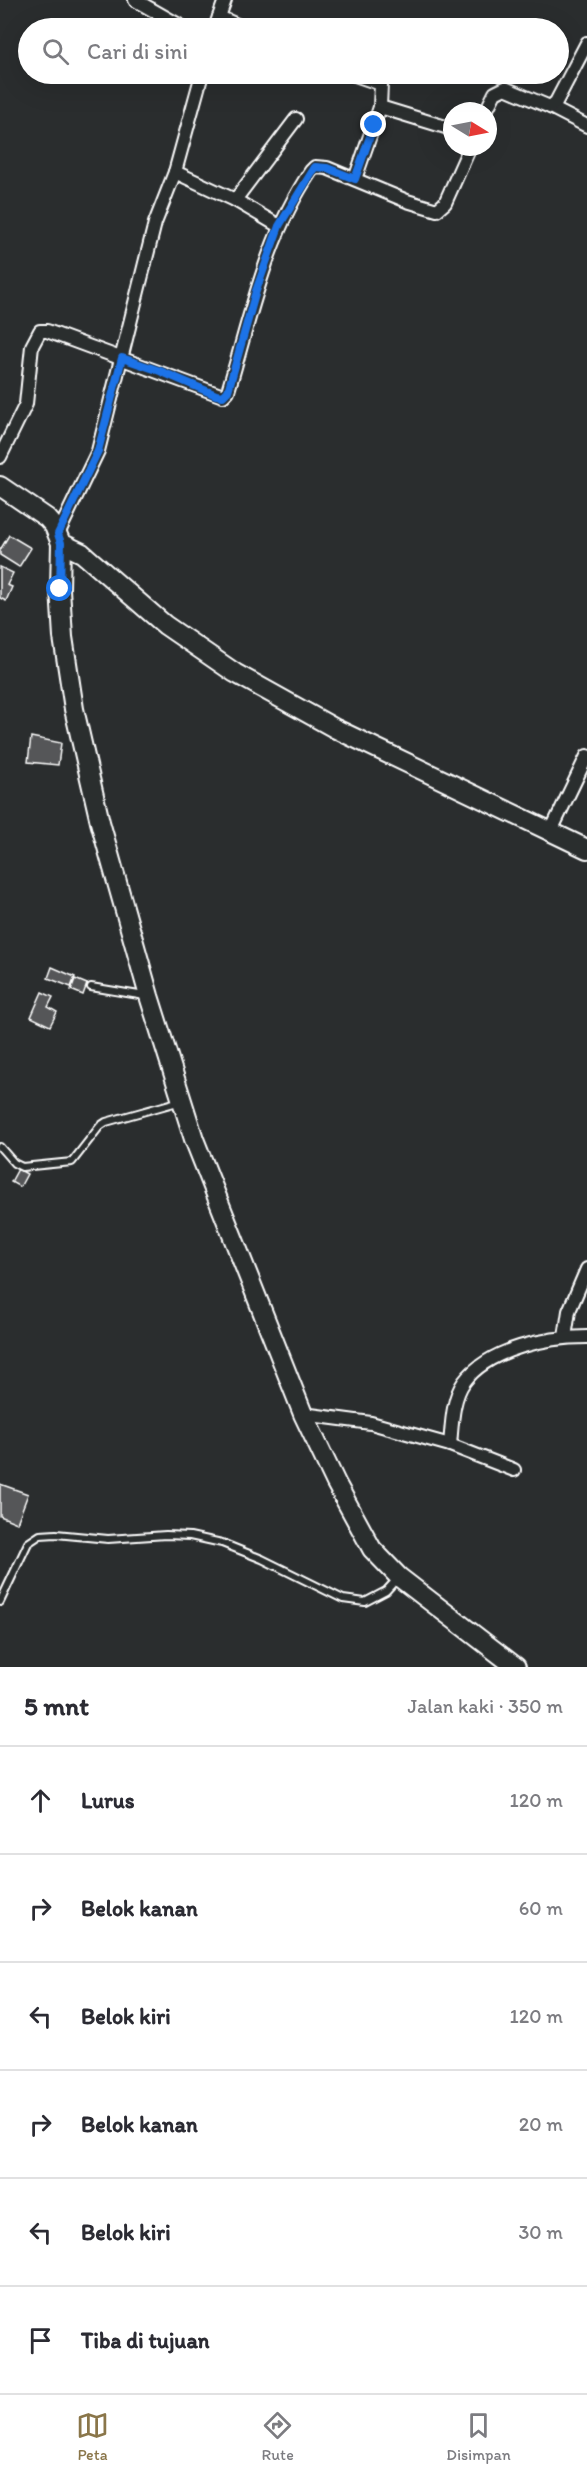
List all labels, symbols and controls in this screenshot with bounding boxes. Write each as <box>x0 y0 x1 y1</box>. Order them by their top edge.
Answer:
search box <box>18 18 569 84</box>
icon: search <box>39 35 72 68</box>
text: Cari di sini <box>87 38 188 65</box>
north arrow <box>443 102 497 156</box>
route end <box>360 111 386 137</box>
route start <box>46 575 72 601</box>
text: 5 mnt <box>24 1690 89 1722</box>
text: Jalan kaki · 350 m <box>408 1694 563 1718</box>
icon: ahead <box>24 1784 57 1817</box>
text: Lurus <box>81 1787 135 1814</box>
text: 120 m <box>510 1788 563 1812</box>
icon: right <box>24 1892 57 1925</box>
text: Belok kanan <box>81 1895 198 1922</box>
text: 60 m <box>519 1896 563 1920</box>
icon: left <box>24 2000 57 2033</box>
text: Belok kiri <box>81 2003 171 2030</box>
text: 120 m <box>510 2004 563 2028</box>
icon: right <box>24 2108 57 2141</box>
text: Belok kanan <box>81 2111 198 2138</box>
text: 20 m <box>519 2112 563 2136</box>
icon: left <box>24 2216 57 2249</box>
text: Belok kiri <box>81 2219 171 2246</box>
text: 30 m <box>518 2220 563 2244</box>
icon: arrive <box>24 2324 57 2357</box>
text: Tiba di tujuan <box>81 2327 210 2354</box>
tab: Peta <box>76 2409 109 2464</box>
tab: Rute <box>261 2409 294 2464</box>
tab: Disimpan <box>446 2409 511 2464</box>

